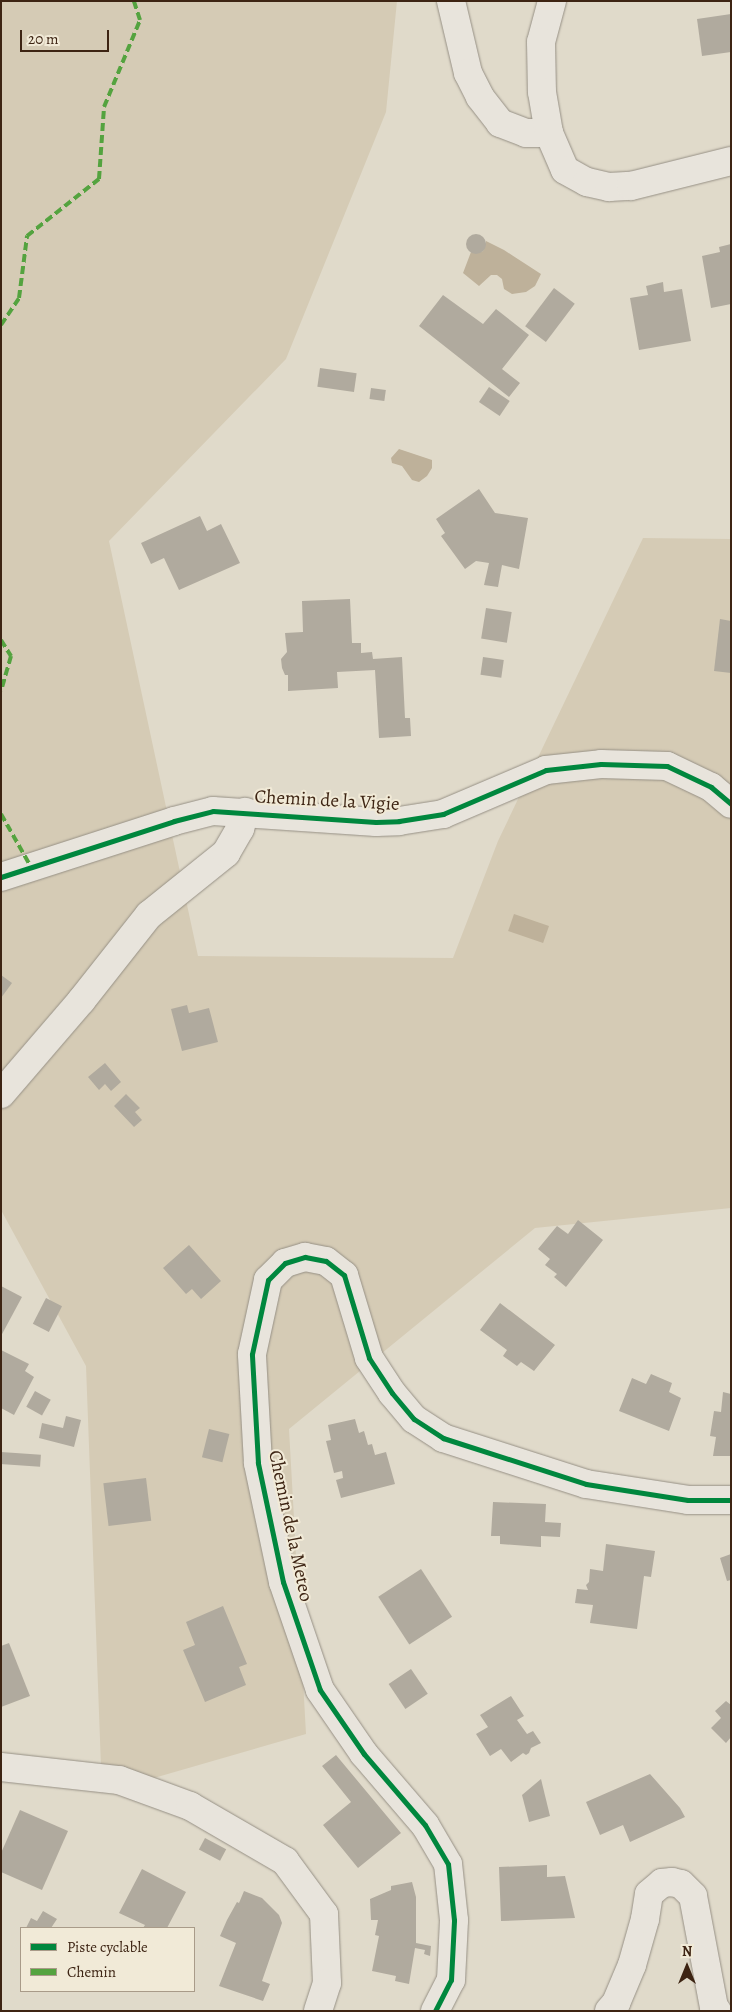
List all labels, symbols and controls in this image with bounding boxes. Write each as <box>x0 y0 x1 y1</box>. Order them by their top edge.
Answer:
scale bar <box>22 20 111 52</box>
text: 20 m <box>28 29 59 49</box>
street label: Chemin de la Vigie <box>254 786 400 816</box>
street label: Chemin de la Meteo <box>263 1448 317 1604</box>
legend <box>20 1927 195 1992</box>
text: Piste cyclable <box>67 1937 148 1957</box>
north arrow <box>662 1942 712 1992</box>
text: N <box>682 1942 692 1961</box>
text: Chemin <box>67 1962 116 1982</box>

